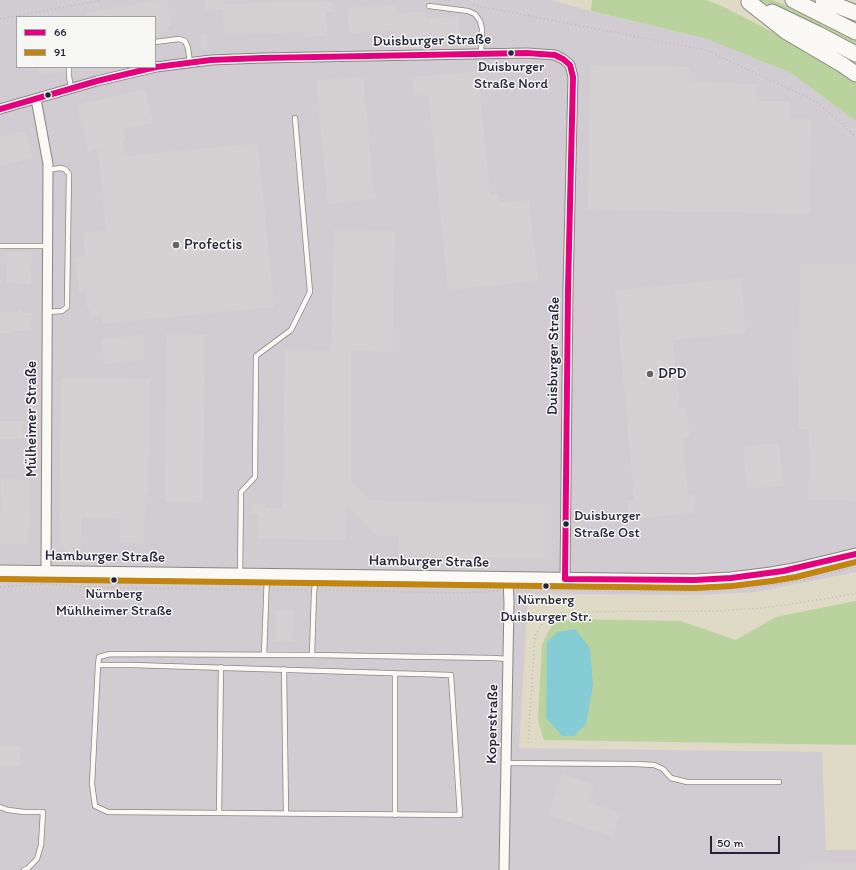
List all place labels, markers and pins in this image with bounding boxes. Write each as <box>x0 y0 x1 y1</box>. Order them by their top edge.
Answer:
marker: Duisburger Straße Nord <box>506 48 516 58</box>
place label: Duisburger Straße Nord <box>474 59 548 92</box>
unlabelled marker <box>43 90 53 100</box>
place label: Profectis <box>184 236 242 254</box>
marker: Profectis <box>171 240 181 250</box>
place label: DPD <box>658 365 686 383</box>
marker: DPD <box>645 369 655 379</box>
place label: Duisburger Straße Ost <box>574 508 641 540</box>
marker: Duisburger Straße Ost <box>561 519 571 529</box>
marker: Nürnberg Mühlheimer Straße <box>109 575 119 585</box>
marker: Nürnberg Duisburger Str. <box>541 581 551 591</box>
place label: Nürnberg Mühlheimer Straße <box>56 586 172 618</box>
place label: Nürnberg Duisburger Str. <box>500 592 592 624</box>

